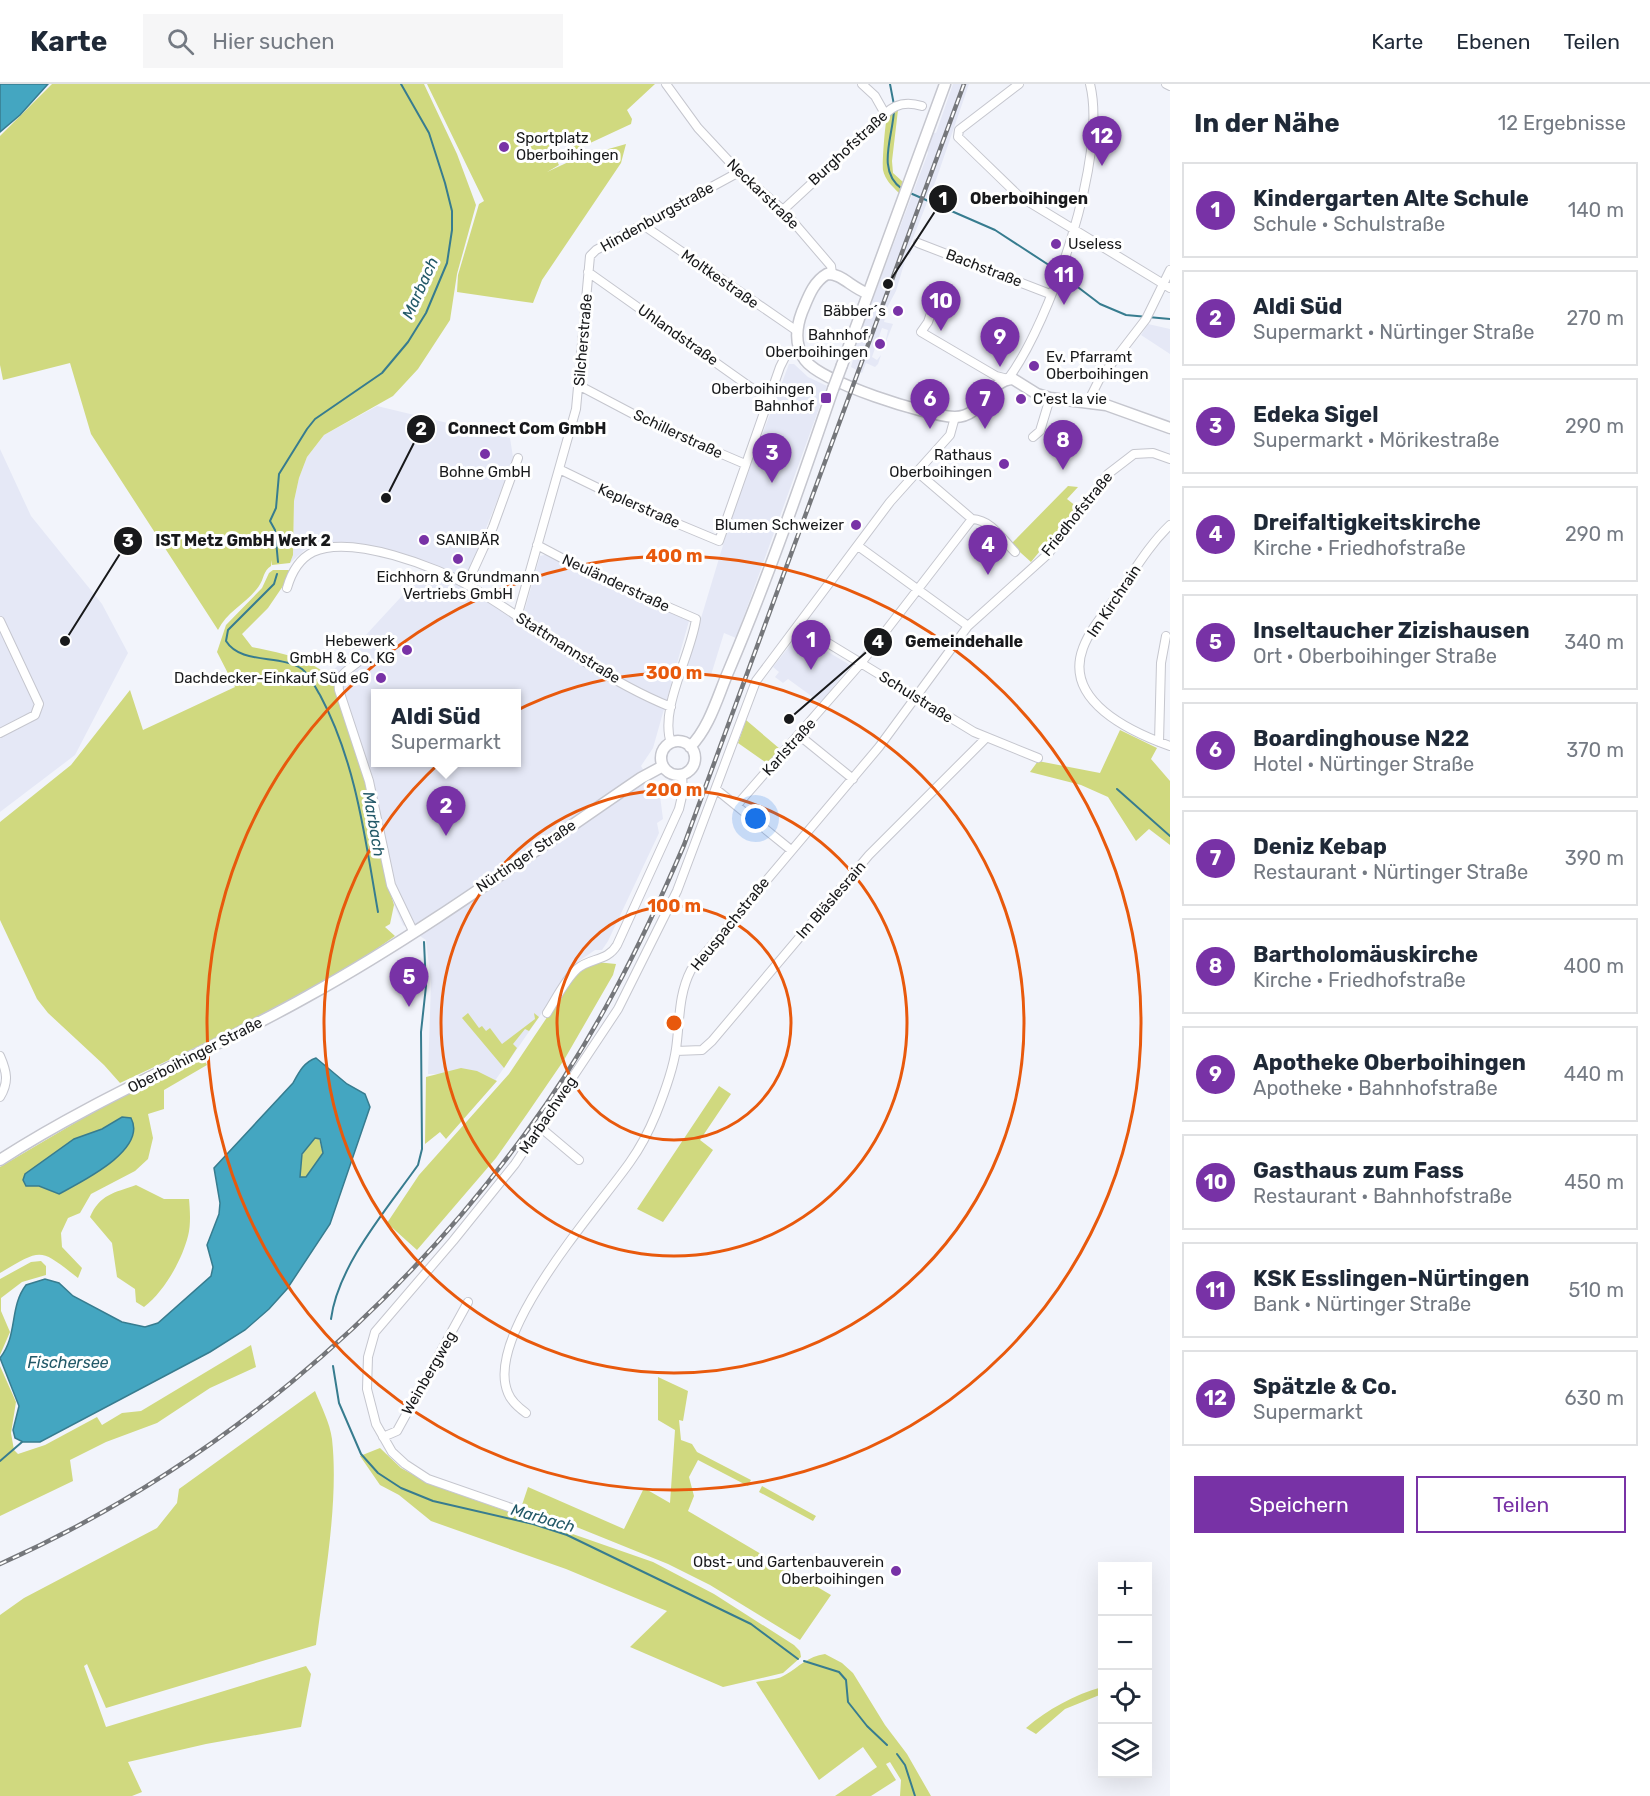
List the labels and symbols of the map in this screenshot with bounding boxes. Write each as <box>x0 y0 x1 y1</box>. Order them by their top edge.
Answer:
street label: Burghofstraße <box>805 107 891 189</box>
pin: 12 <box>1082 116 1122 166</box>
place label: Sportplatz Oberboihingen <box>516 129 619 164</box>
marker: Sportplatz Oberboihingen <box>497 140 511 154</box>
street label: Neckarstraße <box>723 155 803 233</box>
street label: Hindenburgstraße <box>597 178 717 256</box>
callout: Oberboihingen <box>928 182 1100 216</box>
text: 1 <box>939 188 947 210</box>
text: Oberboihingen <box>970 189 1088 208</box>
place label: Useless <box>1068 235 1122 253</box>
marker: Useless <box>1049 237 1063 251</box>
street label: Bachstraße <box>943 245 1025 291</box>
street label: Moltkestraße <box>678 246 762 312</box>
water label: Marbach <box>398 254 442 322</box>
pin: 11 <box>1044 256 1084 305</box>
pin: 10 <box>922 282 960 331</box>
street label: Silcherstraße <box>570 293 596 387</box>
street label: Uhlandstraße <box>634 301 722 369</box>
place label: Bäbber´s <box>823 302 886 320</box>
marker: Bäbber´s <box>891 304 905 318</box>
pin: 9 <box>980 318 1020 367</box>
place label: Bahnhof Oberboihingen <box>765 326 868 361</box>
marker: Bahnhof Oberboihingen <box>873 337 887 351</box>
place label: Ev. Pfarramt Oberboihingen <box>1046 348 1149 383</box>
marker: Ev. Pfarramt Oberboihingen <box>1027 359 1041 373</box>
place label: Oberboihingen Bahnhof <box>711 380 814 415</box>
pin: 6 <box>910 380 950 429</box>
pin: 7 <box>966 380 1004 429</box>
place label: C'est la vie <box>1033 390 1107 408</box>
marker: Oberboihingen Bahnhof <box>819 391 833 405</box>
marker: C'est la vie <box>1014 392 1028 406</box>
street label: Schillerstraße <box>631 405 725 463</box>
callout: Connect Com GmbH <box>406 412 619 446</box>
text: 2 <box>415 418 427 440</box>
text: Connect Com GmbH <box>448 419 606 438</box>
pin: 8 <box>1044 420 1082 470</box>
pin: 3 <box>752 434 792 483</box>
place label: Rathaus Oberboihingen <box>889 446 992 481</box>
marker: Bohne GmbH <box>478 447 492 461</box>
marker: Rathaus Oberboihingen <box>997 457 1011 471</box>
place label: Bohne GmbH <box>439 463 531 481</box>
street label: Friedhofstraße <box>1038 468 1116 560</box>
street label: Keplerstraße <box>595 480 683 532</box>
place label: Blumen Schweizer <box>715 516 844 534</box>
marker: Blumen Schweizer <box>849 518 863 532</box>
callout: IST Metz GmbH Werk 2 <box>113 524 343 558</box>
pin: 4 <box>968 526 1008 575</box>
text: 3 <box>122 530 134 552</box>
text: IST Metz GmbH Werk 2 <box>155 531 331 550</box>
place label: SANIBÄR <box>436 531 500 549</box>
marker: SANIBÄR <box>417 533 431 547</box>
text: 400 m <box>645 545 703 567</box>
street label: Neuländerstraße <box>559 550 673 616</box>
marker: Eichhorn & Grundmann Vertriebs GmbH <box>451 552 465 566</box>
street label: Im Kirchrain <box>1083 561 1145 641</box>
place label: Eichhorn & Grundmann Vertriebs GmbH <box>376 568 540 603</box>
street label: Stattmannstraße <box>513 609 623 687</box>
pin: 1 <box>792 620 830 670</box>
callout: Gemeindehalle <box>863 625 1035 659</box>
text: 4 <box>872 631 884 653</box>
place label: Hebewerk GmbH & Co. KG <box>289 632 395 667</box>
text: Gemeindehalle <box>905 632 1023 651</box>
marker: Hebewerk GmbH & Co. KG <box>400 643 414 657</box>
text: 300 m <box>646 662 702 684</box>
street label: Schulstraße <box>876 667 956 727</box>
place label: Dachdecker-Einkauf Süd eG <box>174 669 369 687</box>
marker: Dachdecker-Einkauf Süd eG <box>374 671 388 685</box>
street label: Karlstraße <box>759 715 819 779</box>
text: 200 m <box>646 779 702 801</box>
pin: 2 <box>426 786 466 836</box>
water label: Marbach <box>359 790 389 858</box>
your location <box>741 804 770 833</box>
street label: Nürtinger Straße <box>473 816 579 896</box>
street label: Im Bläslesrain <box>792 857 870 943</box>
street label: Heuspachstraße <box>687 874 773 974</box>
text: 100 m <box>647 895 701 917</box>
pin: 5 <box>390 958 428 1007</box>
street label: Oberboihinger Straße <box>125 1013 265 1097</box>
centre of rings <box>664 1013 684 1033</box>
street label: Marbachweg <box>515 1073 581 1157</box>
street label: Weinbergweg <box>398 1328 460 1418</box>
water label: Fischersee <box>28 1353 109 1372</box>
water label: Marbach <box>509 1500 577 1536</box>
place label: Obst- und Gartenbauverein Oberboihingen <box>693 1553 884 1588</box>
marker: Obst- und Gartenbauverein Oberboihingen <box>889 1564 903 1578</box>

